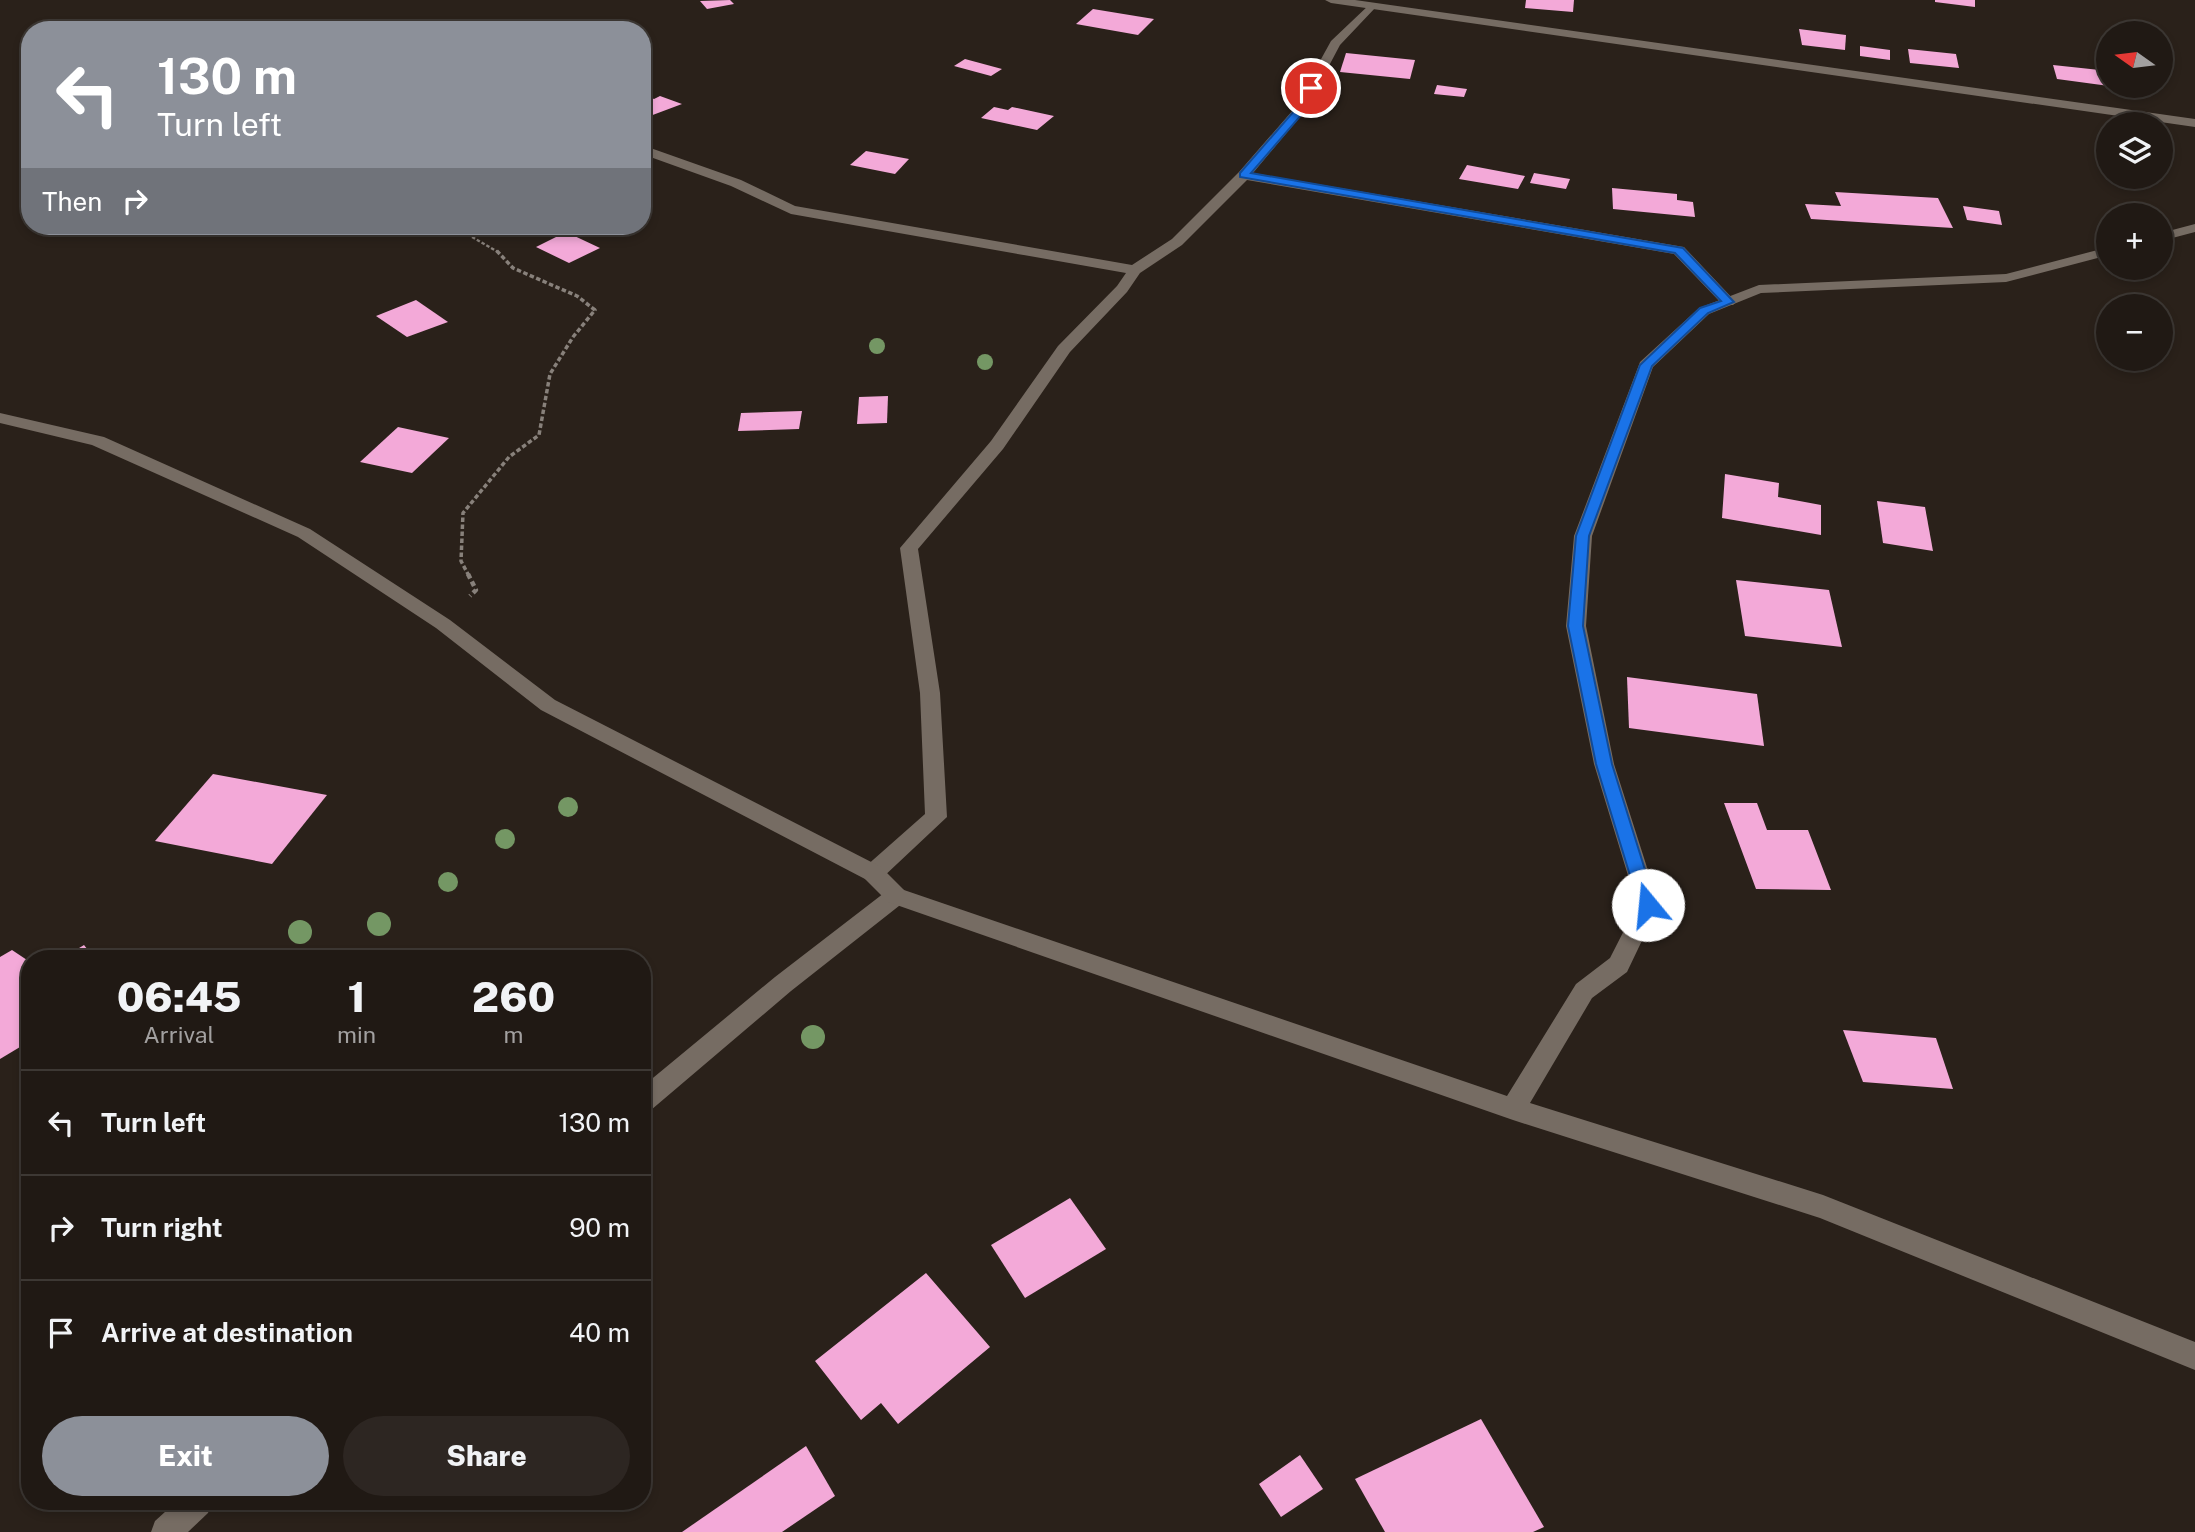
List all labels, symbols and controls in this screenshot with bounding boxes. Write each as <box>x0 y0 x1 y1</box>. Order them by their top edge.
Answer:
north arrow <box>2096 21 2174 98</box>
map controls <box>2096 21 2173 371</box>
text: 130 m <box>157 47 297 105</box>
icon: left <box>42 49 133 140</box>
pin <box>1281 58 1341 118</box>
icon: arrive <box>1292 69 1330 107</box>
text: Turn left <box>157 106 282 143</box>
button: layers <box>2096 112 2173 189</box>
icon: right <box>116 182 154 220</box>
text: Then <box>42 186 102 217</box>
button: + <box>2096 203 2173 280</box>
button: − <box>2096 294 2173 371</box>
position arrow <box>1611 868 1685 942</box>
text: 06:45 <box>117 972 241 1021</box>
text: 1 <box>347 972 366 1021</box>
text: 260 <box>472 972 555 1021</box>
text: Arrival <box>144 1021 215 1048</box>
text: min <box>337 1021 376 1048</box>
text: m <box>504 1021 523 1048</box>
icon: left <box>42 1104 80 1142</box>
text: Turn left <box>101 1107 206 1138</box>
text: 130 m <box>558 1107 630 1138</box>
icon: right <box>42 1209 80 1247</box>
text: Turn right <box>101 1212 223 1243</box>
text: 90 m <box>569 1212 630 1243</box>
icon: arrive <box>42 1314 80 1352</box>
text: Arrive at destination <box>101 1317 353 1348</box>
text: 40 m <box>569 1317 630 1348</box>
button: Exit <box>42 1416 329 1496</box>
button: Share <box>343 1416 630 1496</box>

